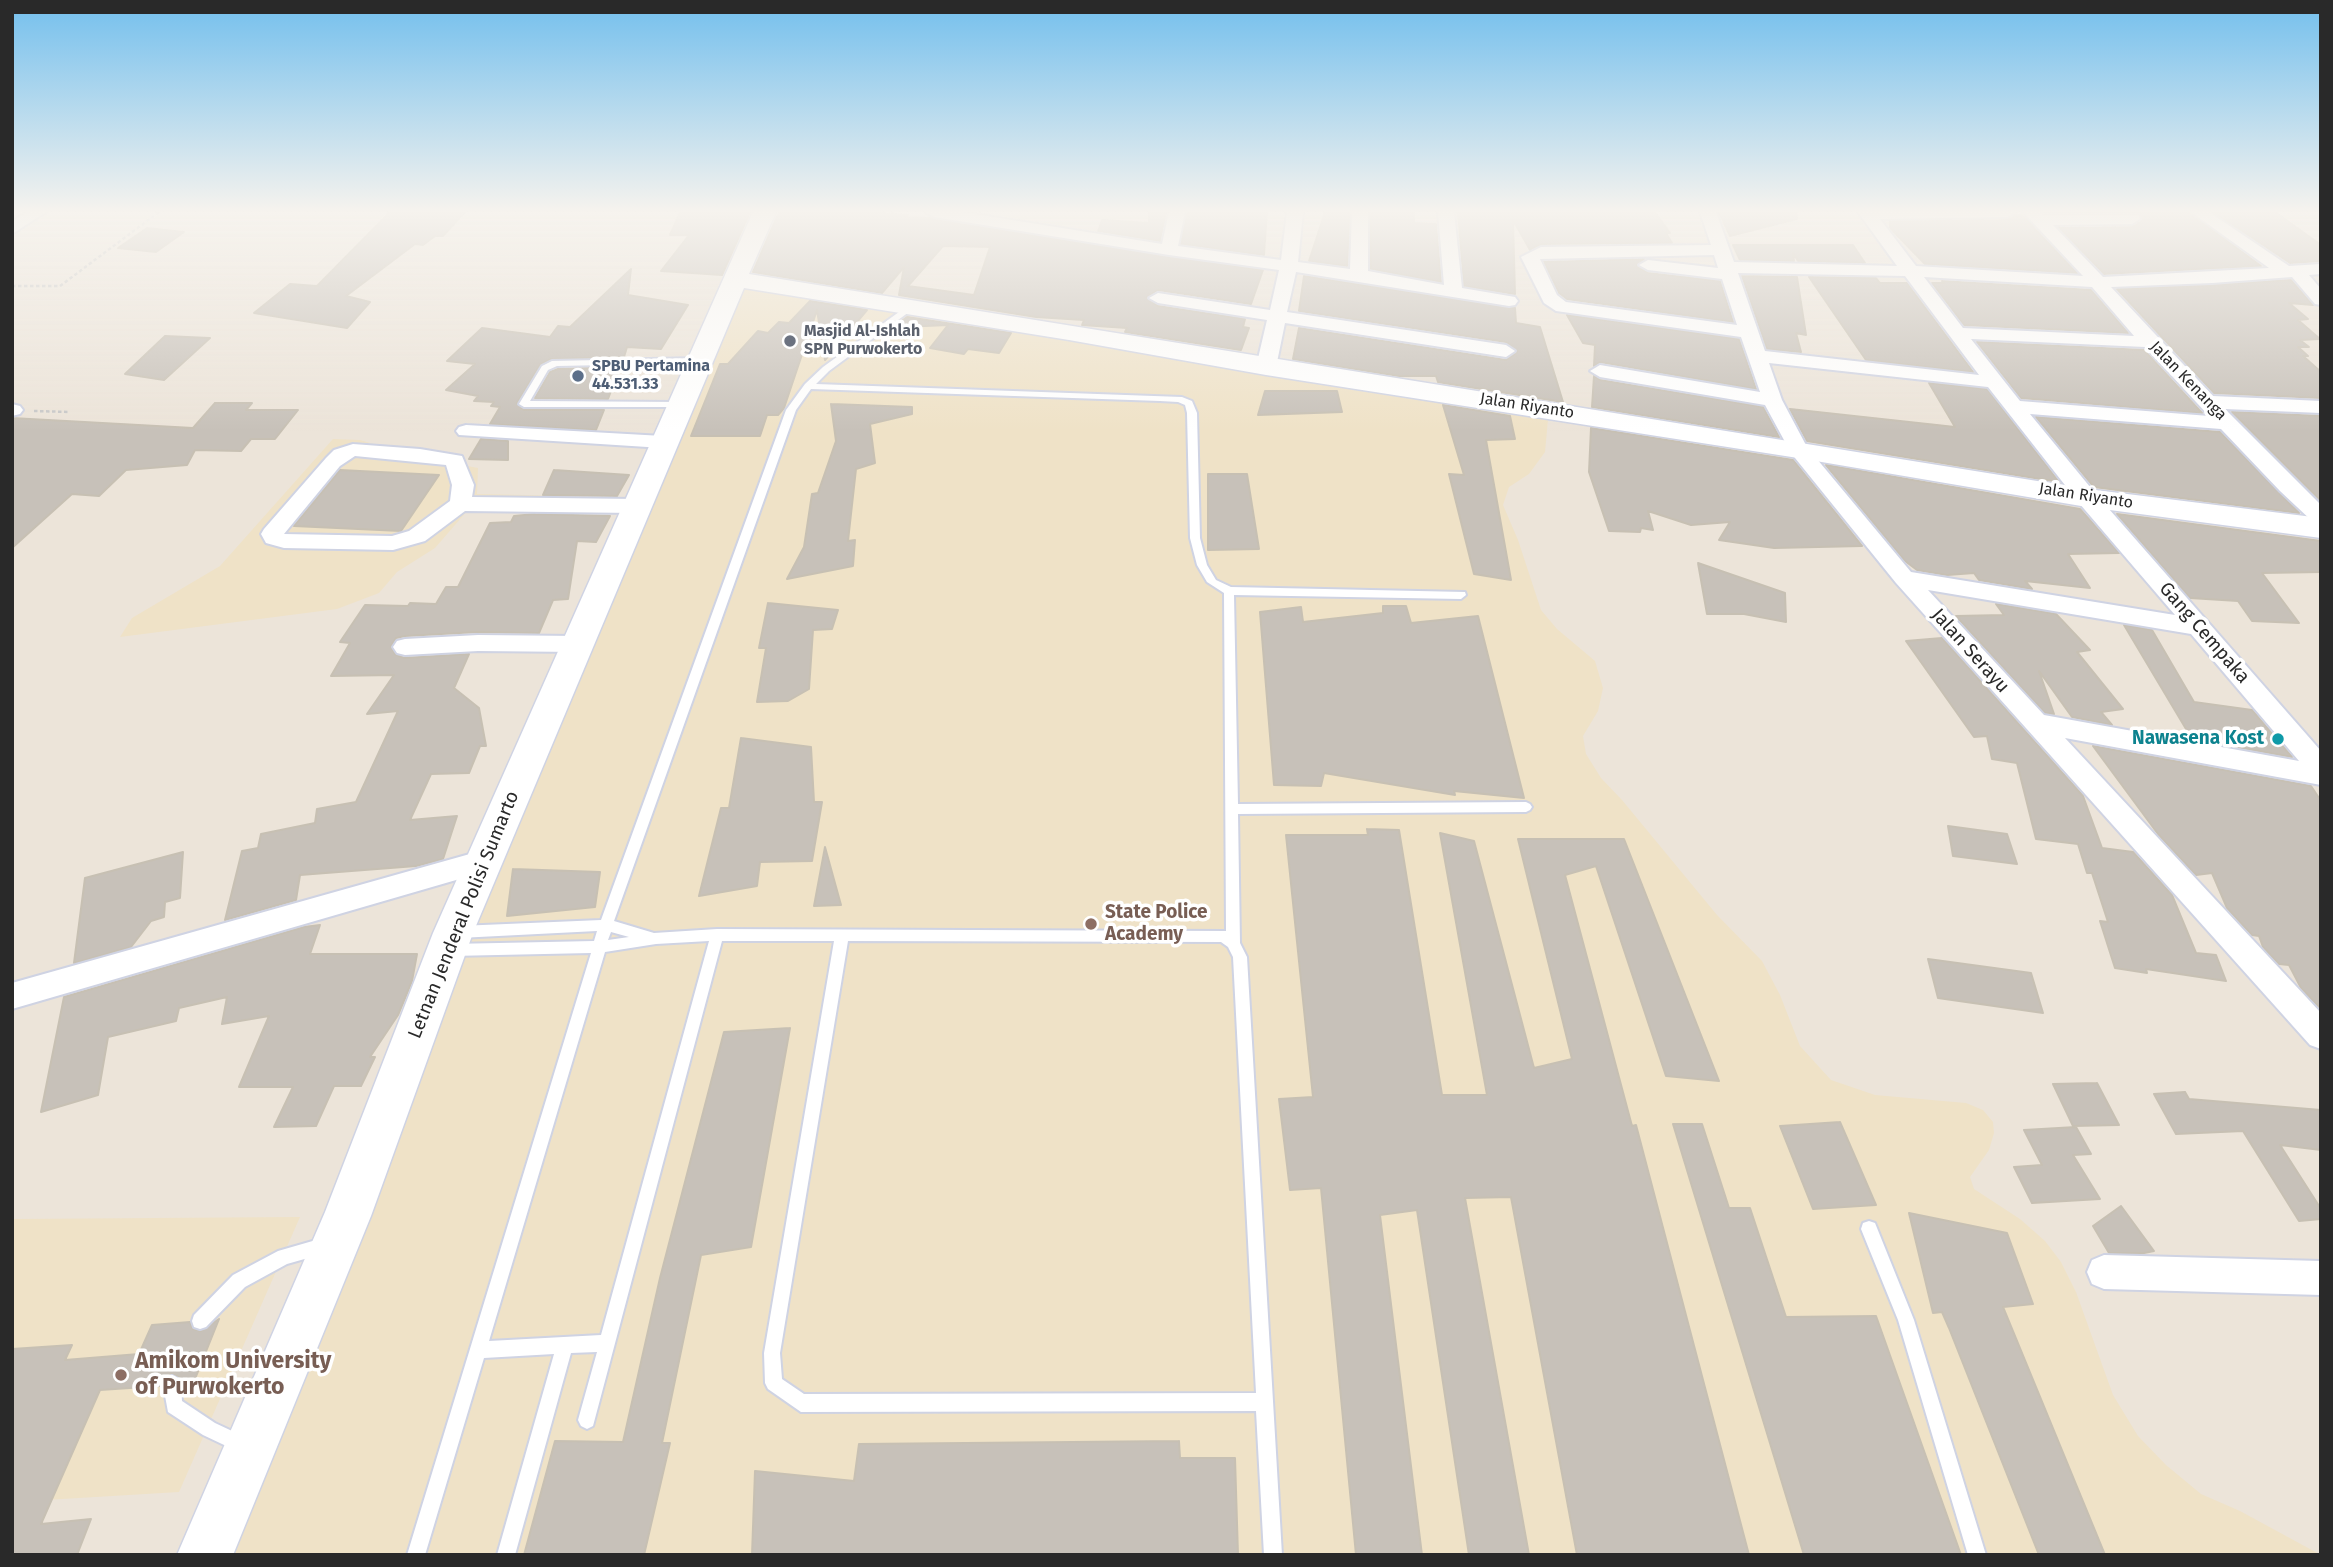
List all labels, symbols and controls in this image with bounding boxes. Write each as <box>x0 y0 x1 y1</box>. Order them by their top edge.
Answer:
place label: Masjid Al-Ishlah SPN Purwokerto <box>804 322 922 360</box>
marker: Masjid Al-Ishlah SPN Purwokerto <box>782 333 798 349</box>
street label: Jalan Kenanga <box>2146 337 2230 425</box>
place label: SPBU Pertamina 44.531.33 <box>592 357 710 395</box>
marker: SPBU Pertamina 44.531.33 <box>570 368 586 384</box>
street label: Jalan Riyanto <box>1479 389 1575 423</box>
street label: Jalan Riyanto <box>2038 479 2134 513</box>
street label: Gang Cempaka <box>2154 578 2254 688</box>
street label: Jalan Serayu <box>1926 604 2014 698</box>
place label: Nawasena Kost <box>2132 728 2264 750</box>
marker: Nawasena Kost <box>2270 731 2286 747</box>
street label: Letnan Jenderal Polisi Sumarto <box>404 788 524 1042</box>
place label: State Police Academy <box>1105 902 1208 946</box>
marker: State Police Academy <box>1083 916 1099 932</box>
place label: Amikom University of Purwokerto <box>135 1348 331 1402</box>
marker: Amikom University of Purwokerto <box>113 1367 129 1383</box>

